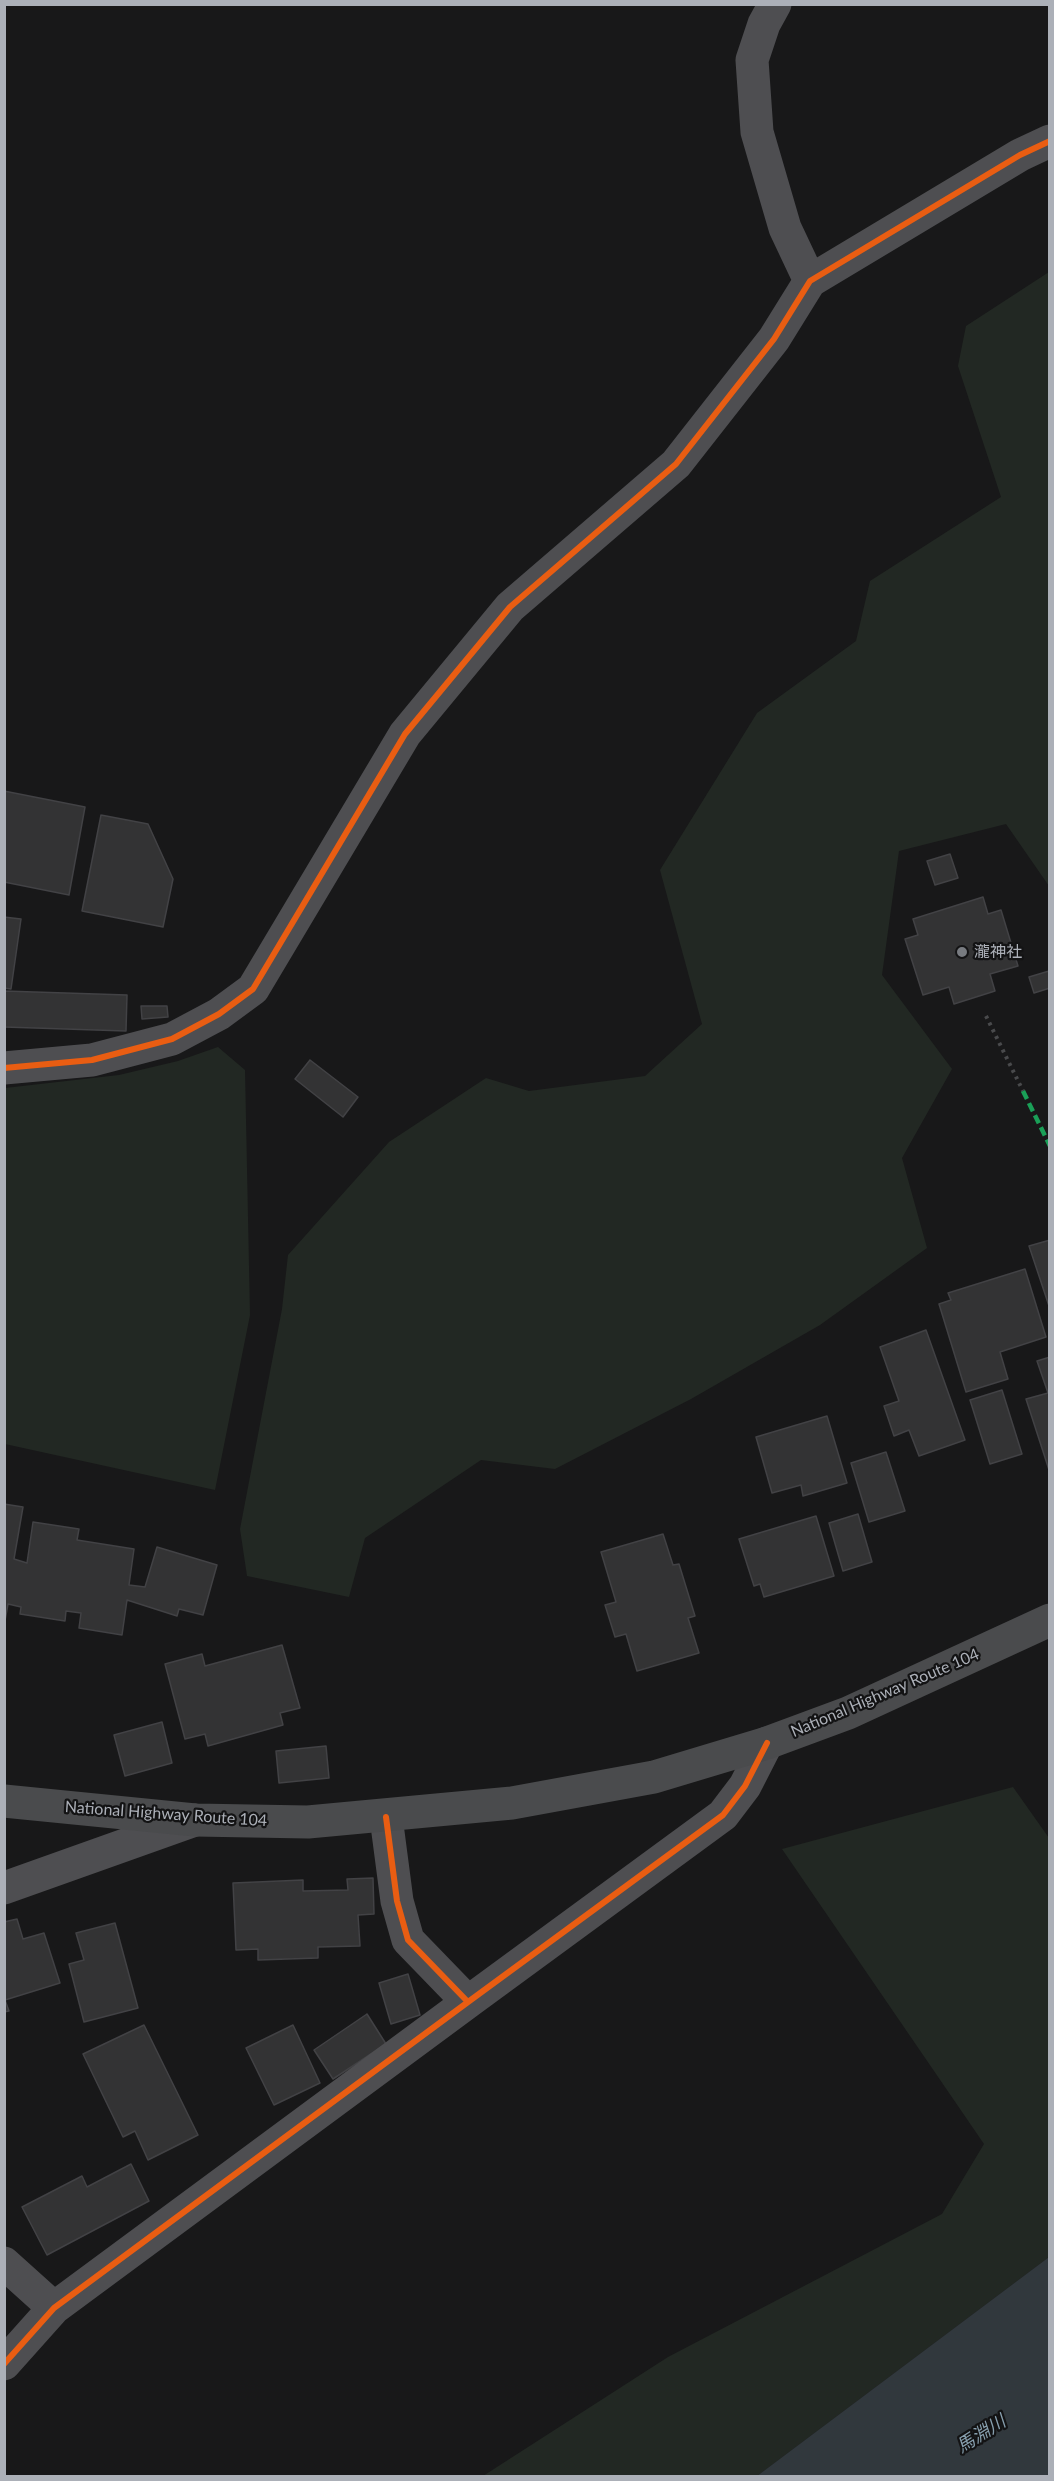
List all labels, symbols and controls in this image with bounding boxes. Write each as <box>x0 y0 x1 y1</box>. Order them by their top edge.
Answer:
place label: 瀧神社 <box>974 942 1022 962</box>
marker: 瀧神社 <box>955 945 969 959</box>
street label: National Highway Route 104 <box>788 1645 982 1741</box>
street label: National Highway Route 104 <box>64 1797 268 1831</box>
water label: 馬淵川 <box>952 2411 1010 2457</box>

